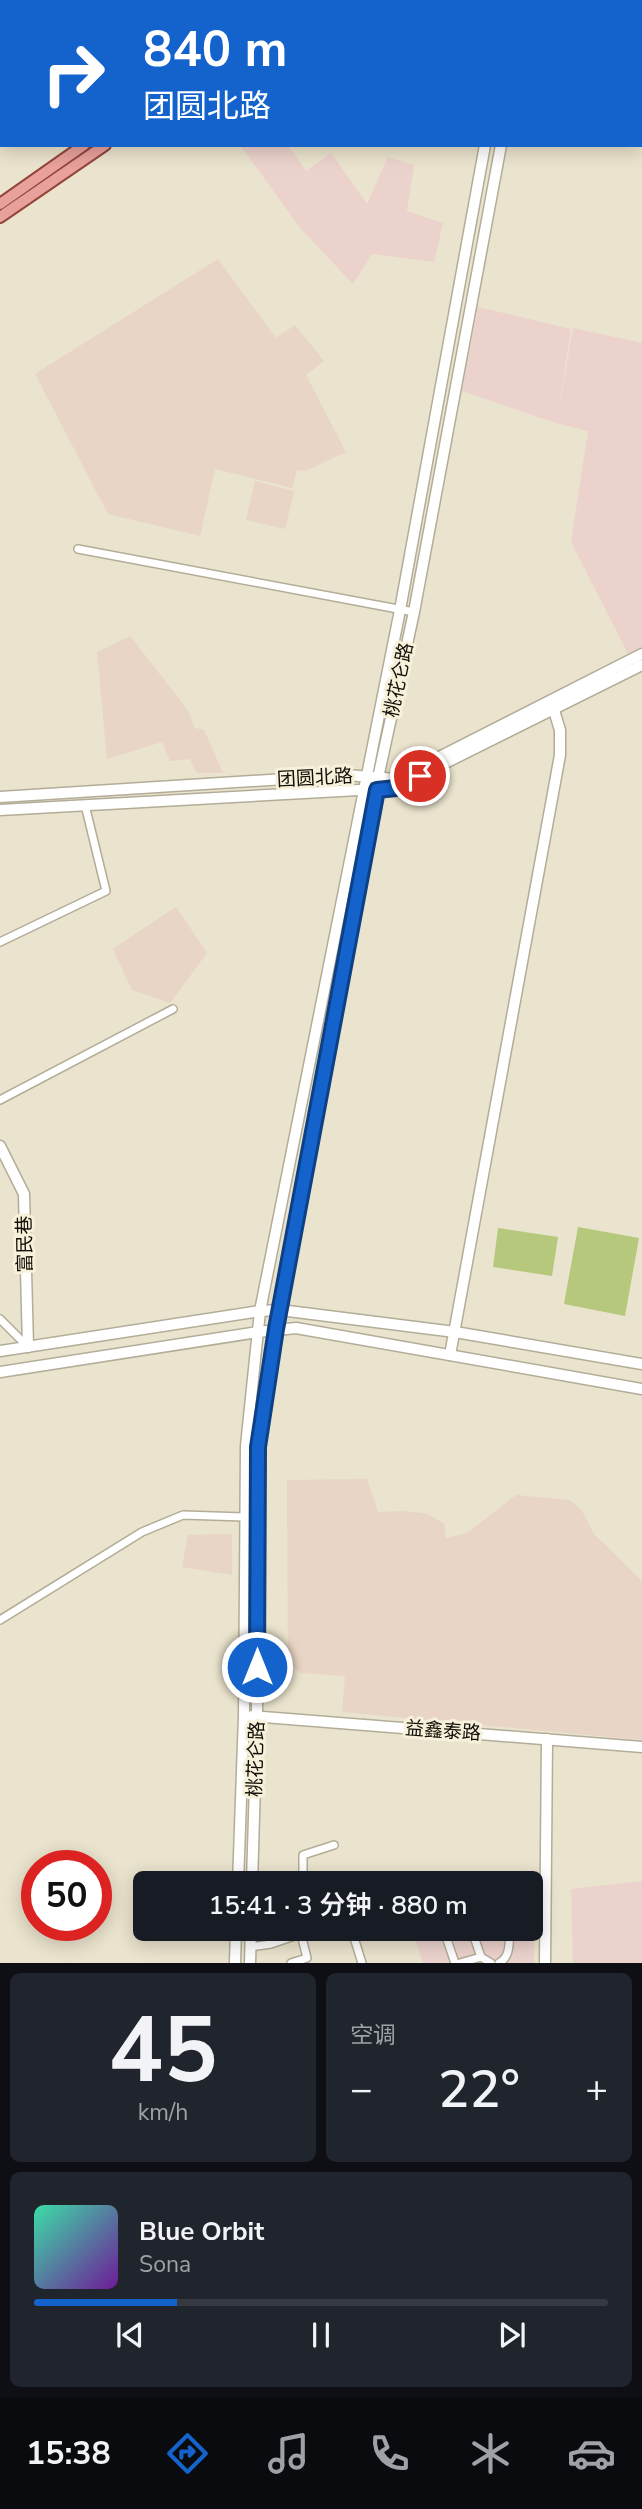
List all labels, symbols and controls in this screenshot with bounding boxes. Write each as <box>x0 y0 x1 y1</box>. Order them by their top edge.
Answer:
text: 840 m <box>143 16 287 83</box>
icon: right <box>28 28 119 119</box>
text: 团圆北路 <box>143 85 271 128</box>
street label: 桃花仑路 <box>378 640 420 720</box>
pin <box>390 746 450 806</box>
icon: arrive <box>401 757 439 795</box>
street label: 团圆北路 <box>276 763 354 793</box>
street label: 富民巷 <box>12 1215 38 1273</box>
position arrow <box>220 1630 294 1704</box>
street label: 益鑫泰路 <box>404 1715 482 1747</box>
street label: 桃花仑路 <box>242 1721 270 1797</box>
speed limit sign: 50 <box>21 1850 112 1941</box>
text: 15:41 · 3 分钟 · 880 m <box>209 1888 467 1923</box>
text: 45 <box>108 1989 218 2113</box>
text: 空调 <box>350 2020 396 2051</box>
text: 22° <box>438 2054 520 2125</box>
text: − <box>350 2064 373 2115</box>
text: + <box>585 2064 608 2115</box>
text: km/h <box>138 2097 188 2128</box>
text: Blue Orbit <box>139 2214 264 2249</box>
text: Sona <box>139 2249 191 2280</box>
icon: previous <box>111 2316 149 2354</box>
icon: pause <box>302 2316 340 2354</box>
icon: next <box>493 2316 531 2354</box>
icon: directions <box>163 2429 212 2478</box>
icon: music <box>264 2429 313 2478</box>
icon: phone <box>365 2429 414 2478</box>
icon: climate <box>466 2429 515 2478</box>
icon: car <box>567 2429 616 2478</box>
text: 15:38 <box>26 2432 111 2475</box>

